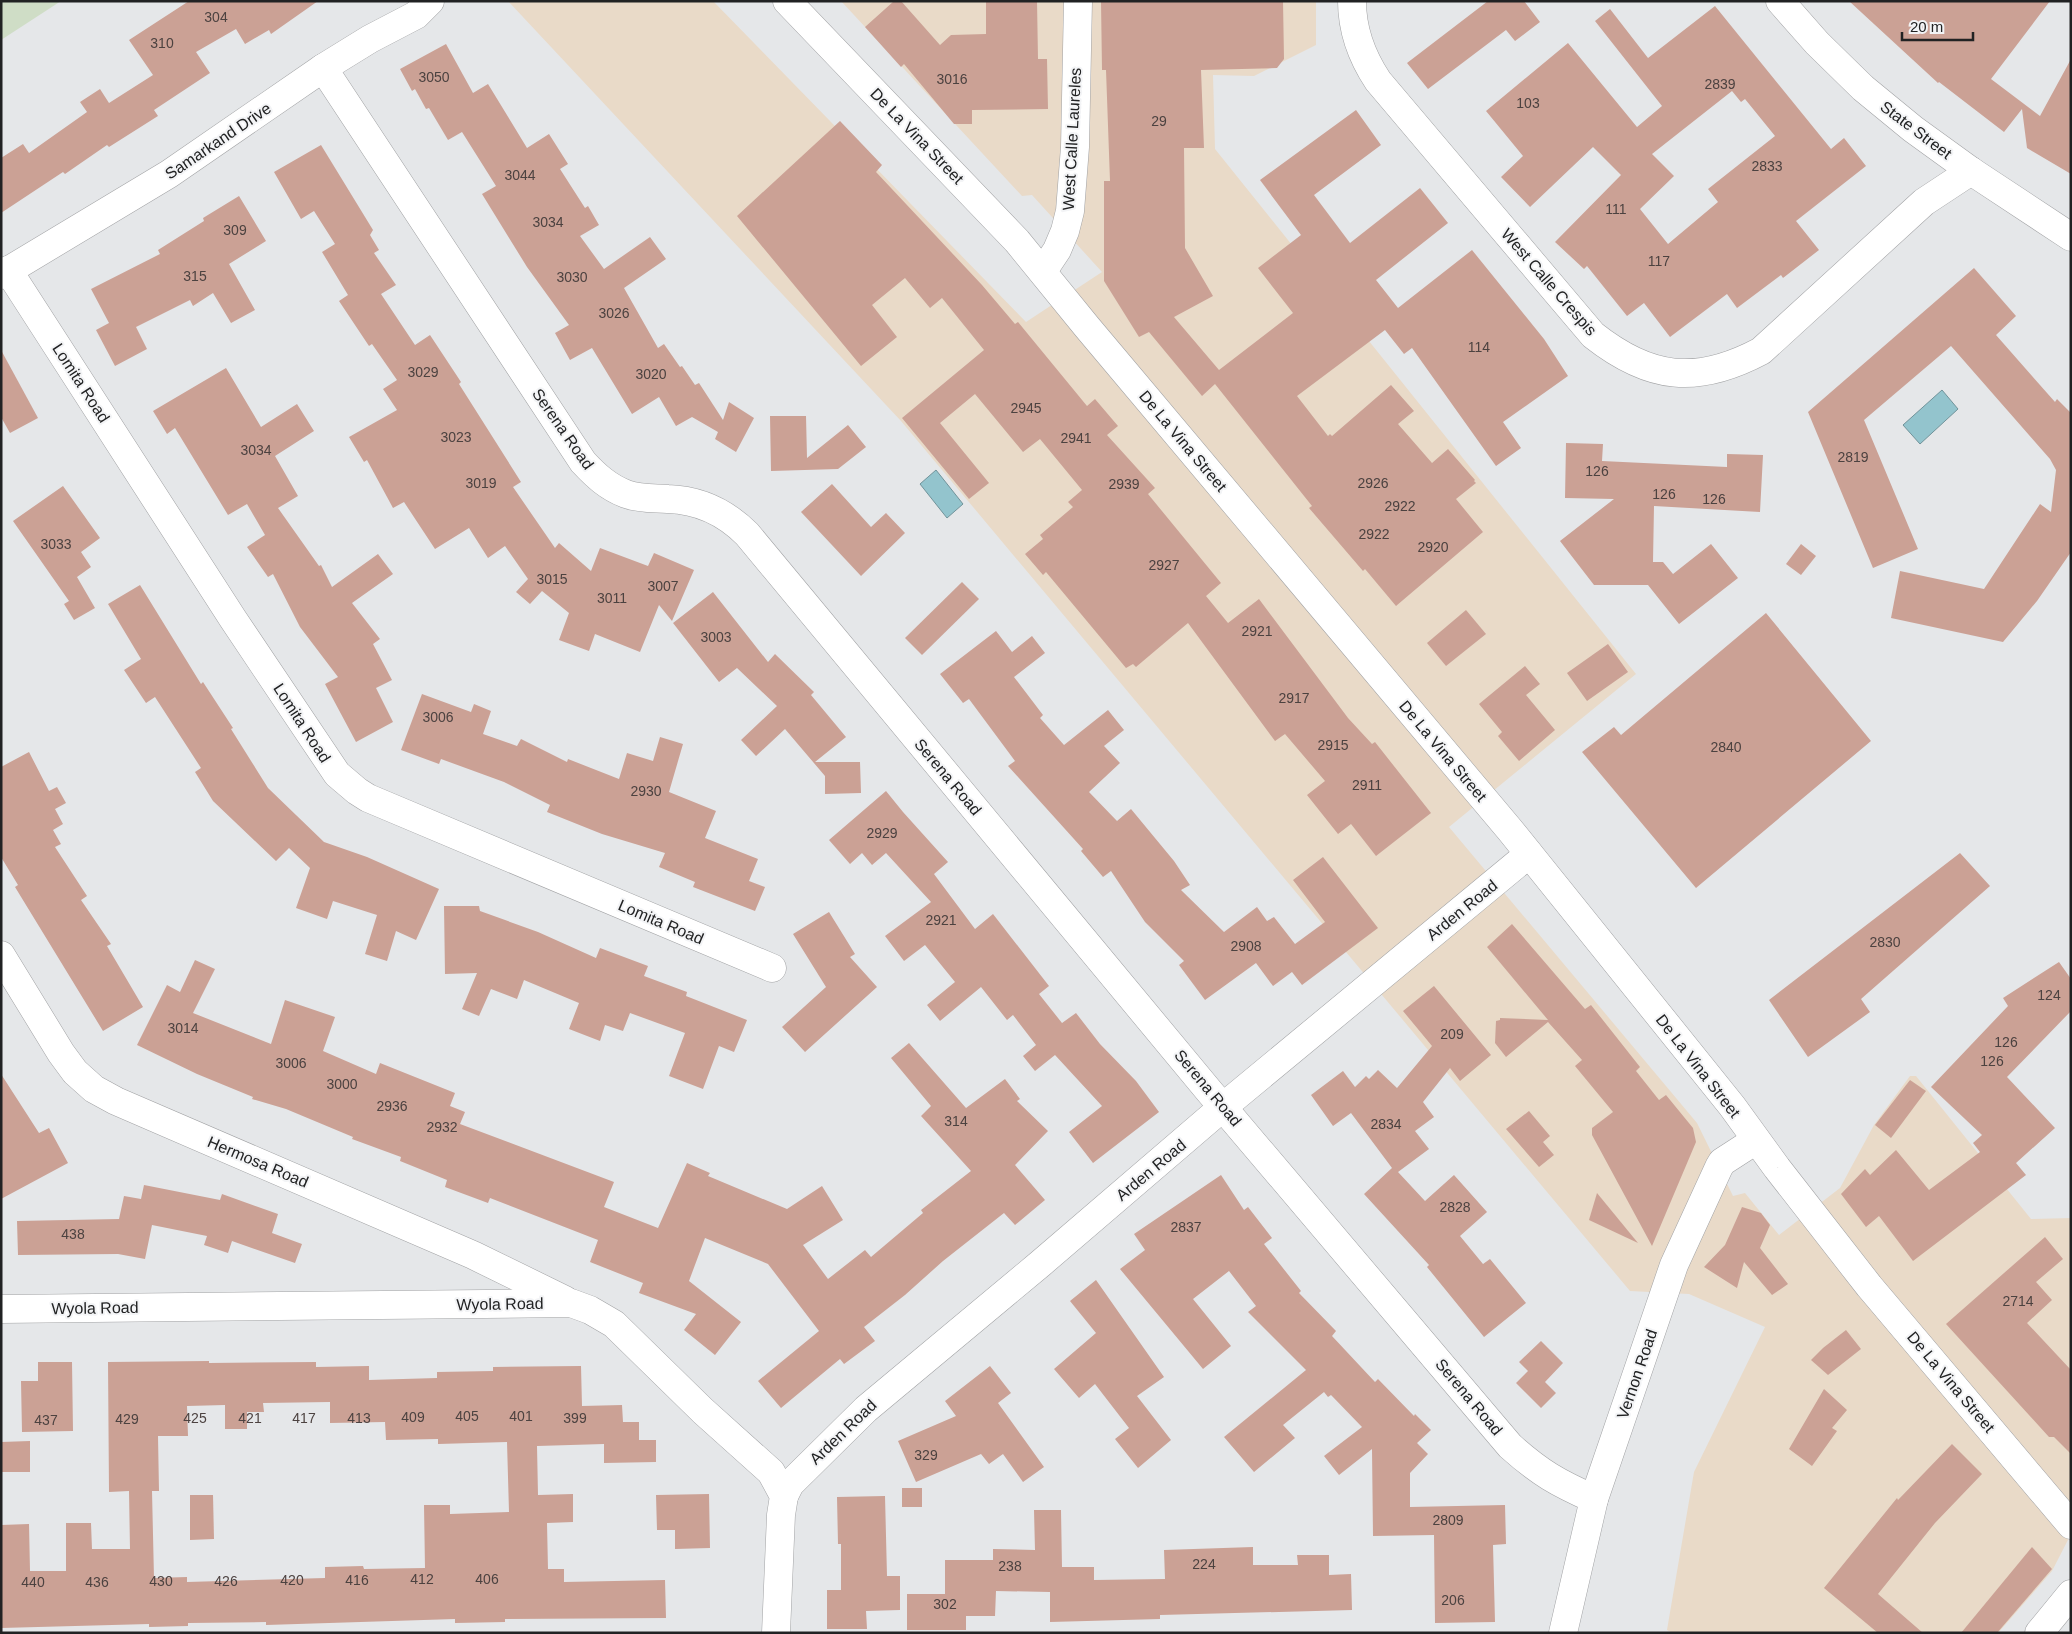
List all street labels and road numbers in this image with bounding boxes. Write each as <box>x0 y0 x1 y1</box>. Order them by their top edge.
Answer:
street label: West Calle Laureles <box>1060 67 1084 211</box>
street label: De La Vina Street <box>867 85 967 188</box>
street label: State Street <box>1877 98 1955 163</box>
street label: Samarkand Drive <box>162 99 274 183</box>
street label: West Calle Crespis <box>1498 225 1600 339</box>
street label: Lomita Road <box>49 340 113 426</box>
street label: Serena Road <box>529 386 597 472</box>
street label: De La Vina Street <box>1136 387 1230 495</box>
street label: Lomita Road <box>270 680 334 766</box>
street label: De La Vina Street <box>1396 697 1490 805</box>
street label: Serena Road <box>911 735 985 819</box>
street label: Arden Road <box>1423 877 1501 943</box>
street label: Lomita Road <box>616 896 706 948</box>
street label: De La Vina Street <box>1653 1011 1744 1121</box>
street label: Serena Road <box>1171 1046 1245 1130</box>
street label: Hermosa Road <box>205 1133 311 1191</box>
street label: Arden Road <box>1113 1136 1189 1204</box>
street label: Wyola Road <box>456 1295 544 1313</box>
street label: Wyola Road <box>51 1299 139 1317</box>
street label: Vernon Road <box>1614 1327 1660 1421</box>
street label: De La Vina Street <box>1904 1328 1998 1436</box>
street label: Serena Road <box>1432 1355 1506 1439</box>
street label: Arden Road <box>806 1396 880 1468</box>

